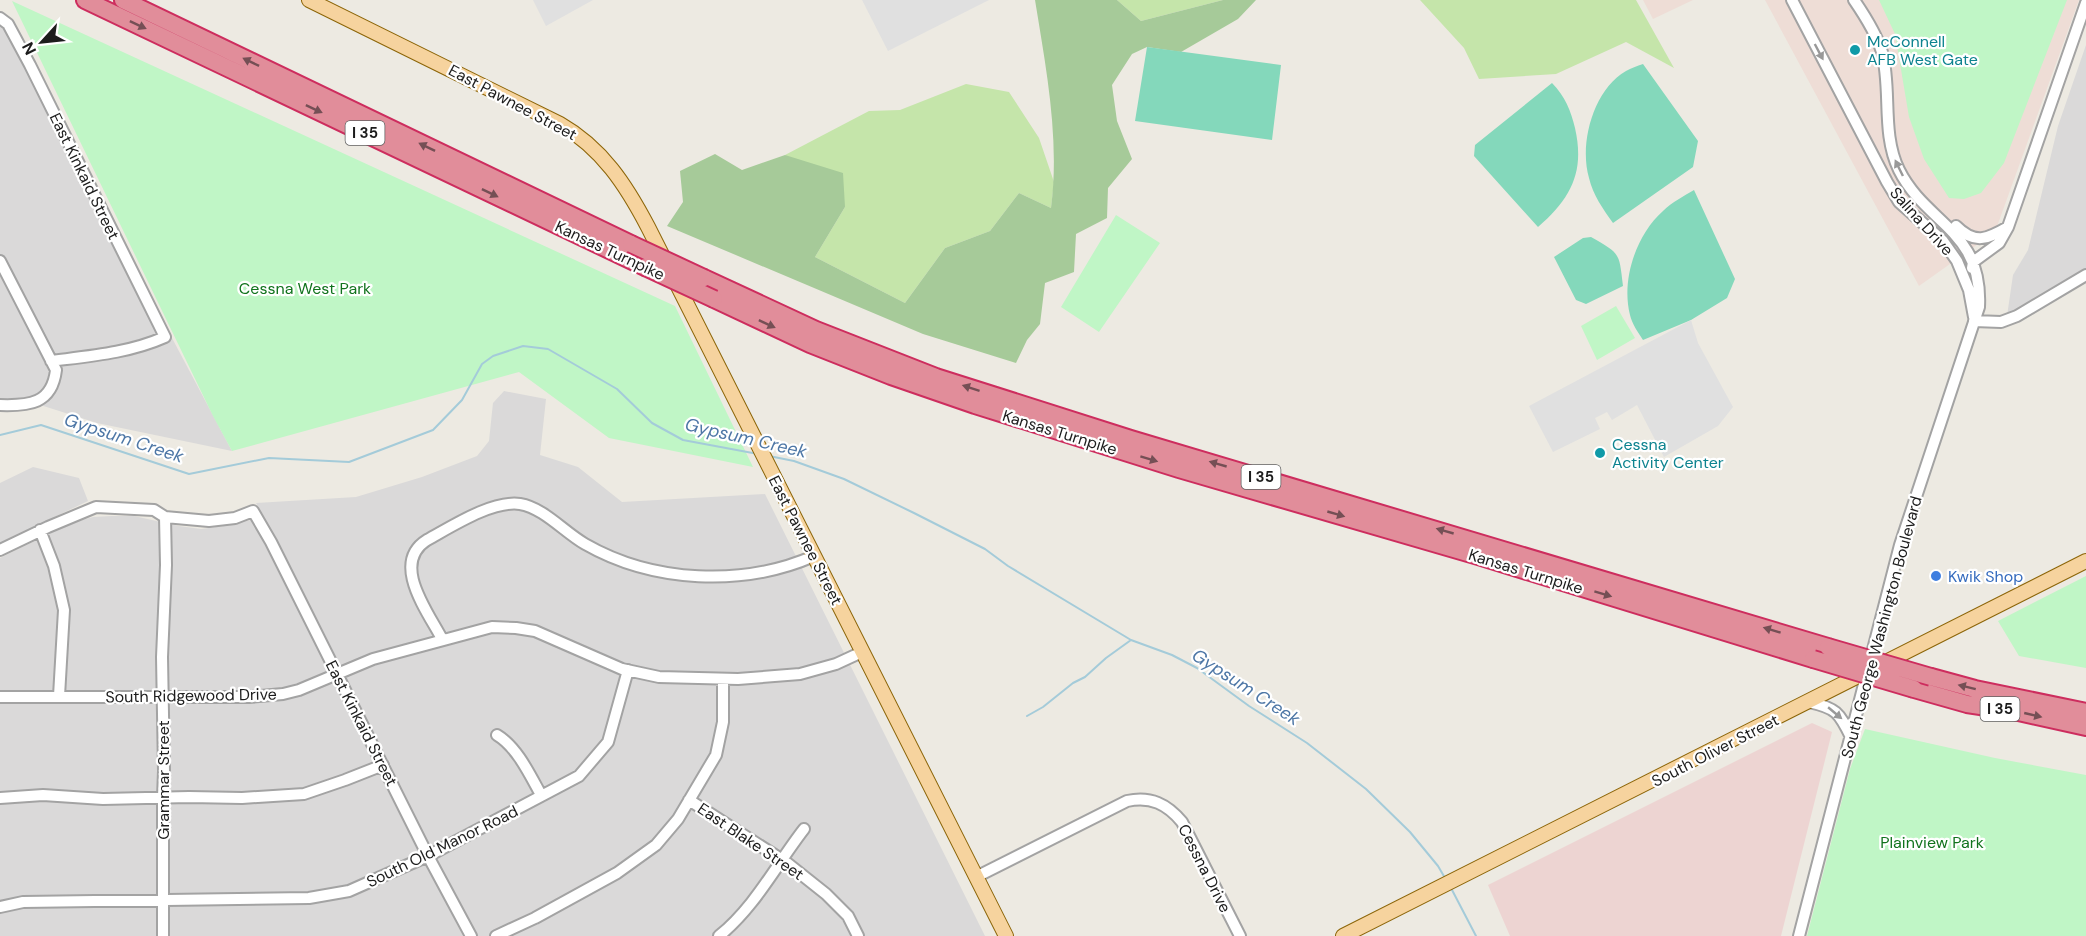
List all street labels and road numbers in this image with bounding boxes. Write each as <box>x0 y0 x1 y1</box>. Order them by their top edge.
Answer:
street label: East Pawnee Street <box>445 60 581 145</box>
street label: East Kinkaid Street <box>45 109 124 243</box>
road number: I 35 <box>346 121 385 145</box>
street label: Salina Drive <box>1885 183 1958 260</box>
street label: Kansas Turnpike <box>552 216 668 285</box>
street label: Kansas Turnpike <box>1000 405 1120 460</box>
road number: I 35 <box>1242 465 1280 489</box>
street label: East Pawnee Street <box>764 472 847 609</box>
street label: South George Washington Boulevard <box>1836 494 1927 761</box>
street label: Kansas Turnpike <box>1466 544 1586 599</box>
street label: East Kinkaid Street <box>321 657 402 790</box>
street label: South Ridgewood Drive <box>105 684 277 707</box>
road number: I 35 <box>1980 697 2020 721</box>
street label: South Oliver Street <box>1648 709 1782 792</box>
street label: Grammar Street <box>153 720 174 840</box>
street label: East Blake Street <box>693 798 808 885</box>
street label: South Old Manor Road <box>363 801 521 892</box>
street label: Cessna Drive <box>1173 820 1236 916</box>

